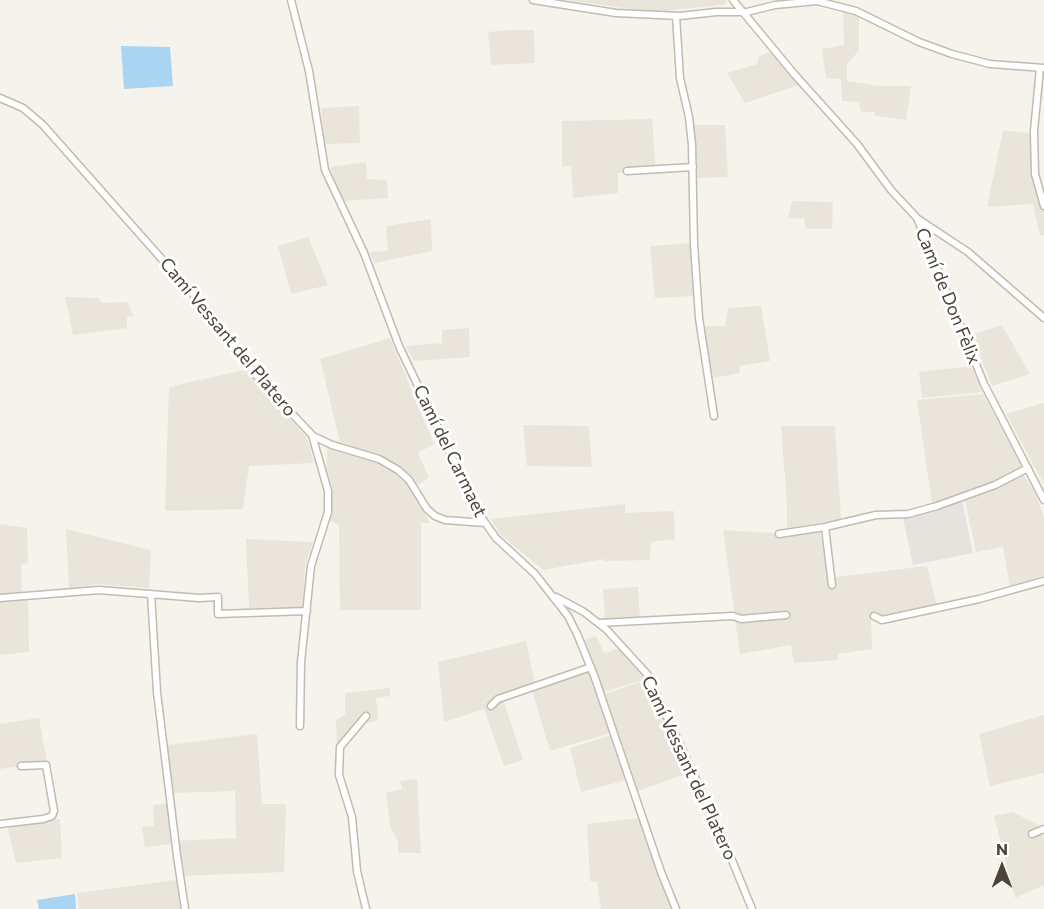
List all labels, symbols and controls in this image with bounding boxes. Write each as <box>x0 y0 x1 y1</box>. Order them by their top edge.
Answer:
street label: Camí de Don Fèlix <box>911 225 985 367</box>
street label: Camí Vessant del Platero <box>155 253 301 421</box>
street label: Camí del Carmaet <box>409 381 491 521</box>
street label: Camí Vessant del Platero <box>637 673 741 863</box>
north arrow <box>972 837 1032 897</box>
text: N <box>996 839 1008 858</box>

